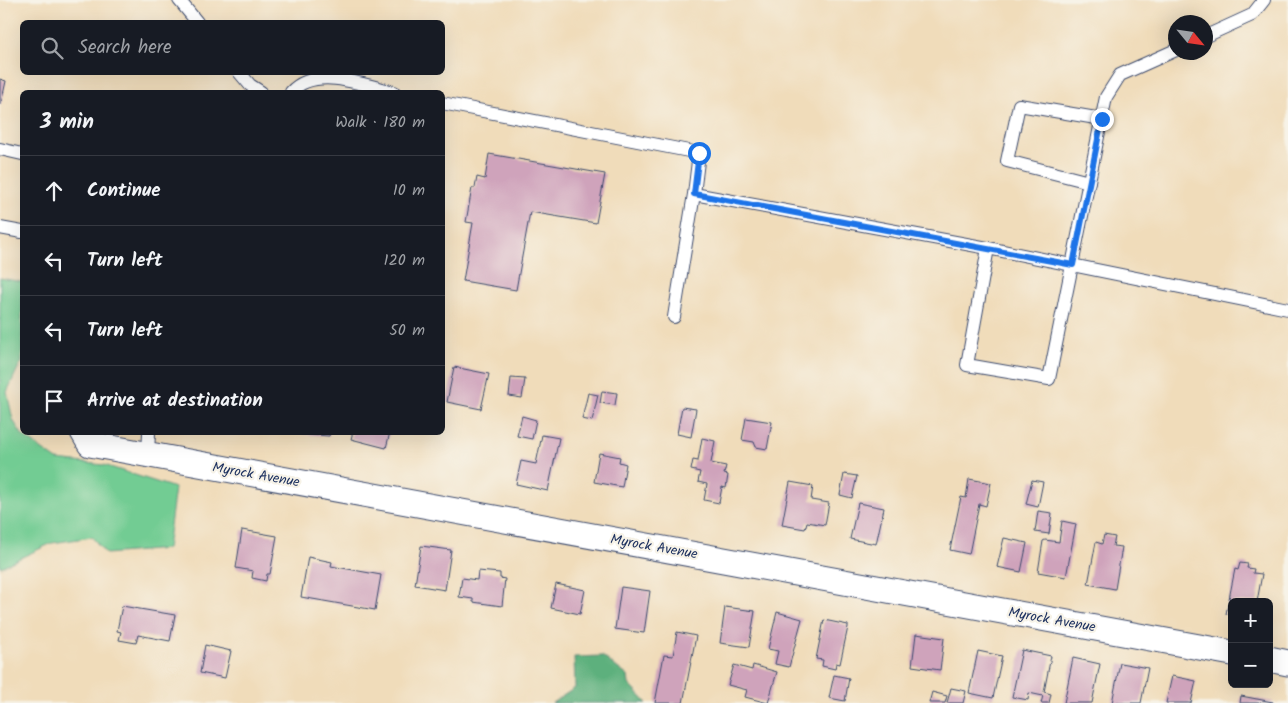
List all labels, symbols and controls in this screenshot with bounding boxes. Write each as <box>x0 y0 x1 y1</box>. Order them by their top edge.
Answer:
north arrow <box>1168 15 1213 60</box>
search box <box>20 20 445 75</box>
text: Search here <box>78 33 172 63</box>
icon: search <box>38 34 66 62</box>
text: 3 min <box>40 106 94 139</box>
route end <box>1091 108 1114 131</box>
text: Walk · 180 m <box>335 110 425 135</box>
route start <box>688 142 711 165</box>
text: Continue <box>87 176 160 206</box>
icon: ahead <box>40 177 68 205</box>
text: 10 m <box>393 178 425 203</box>
text: Turn left <box>87 246 162 276</box>
icon: left <box>40 247 68 275</box>
text: 120 m <box>384 248 425 273</box>
text: Turn left <box>87 316 162 346</box>
icon: left <box>40 317 68 345</box>
text: 50 m <box>389 318 425 343</box>
text: Arrive at destination <box>87 386 263 416</box>
icon: arrive <box>40 387 68 415</box>
street label: Myrock Avenue <box>211 457 302 494</box>
street label: Myrock Avenue <box>609 529 700 566</box>
map controls <box>1228 598 1273 688</box>
button: + <box>1228 598 1273 643</box>
street label: Myrock Avenue <box>1007 602 1098 639</box>
button: − <box>1228 643 1273 688</box>

